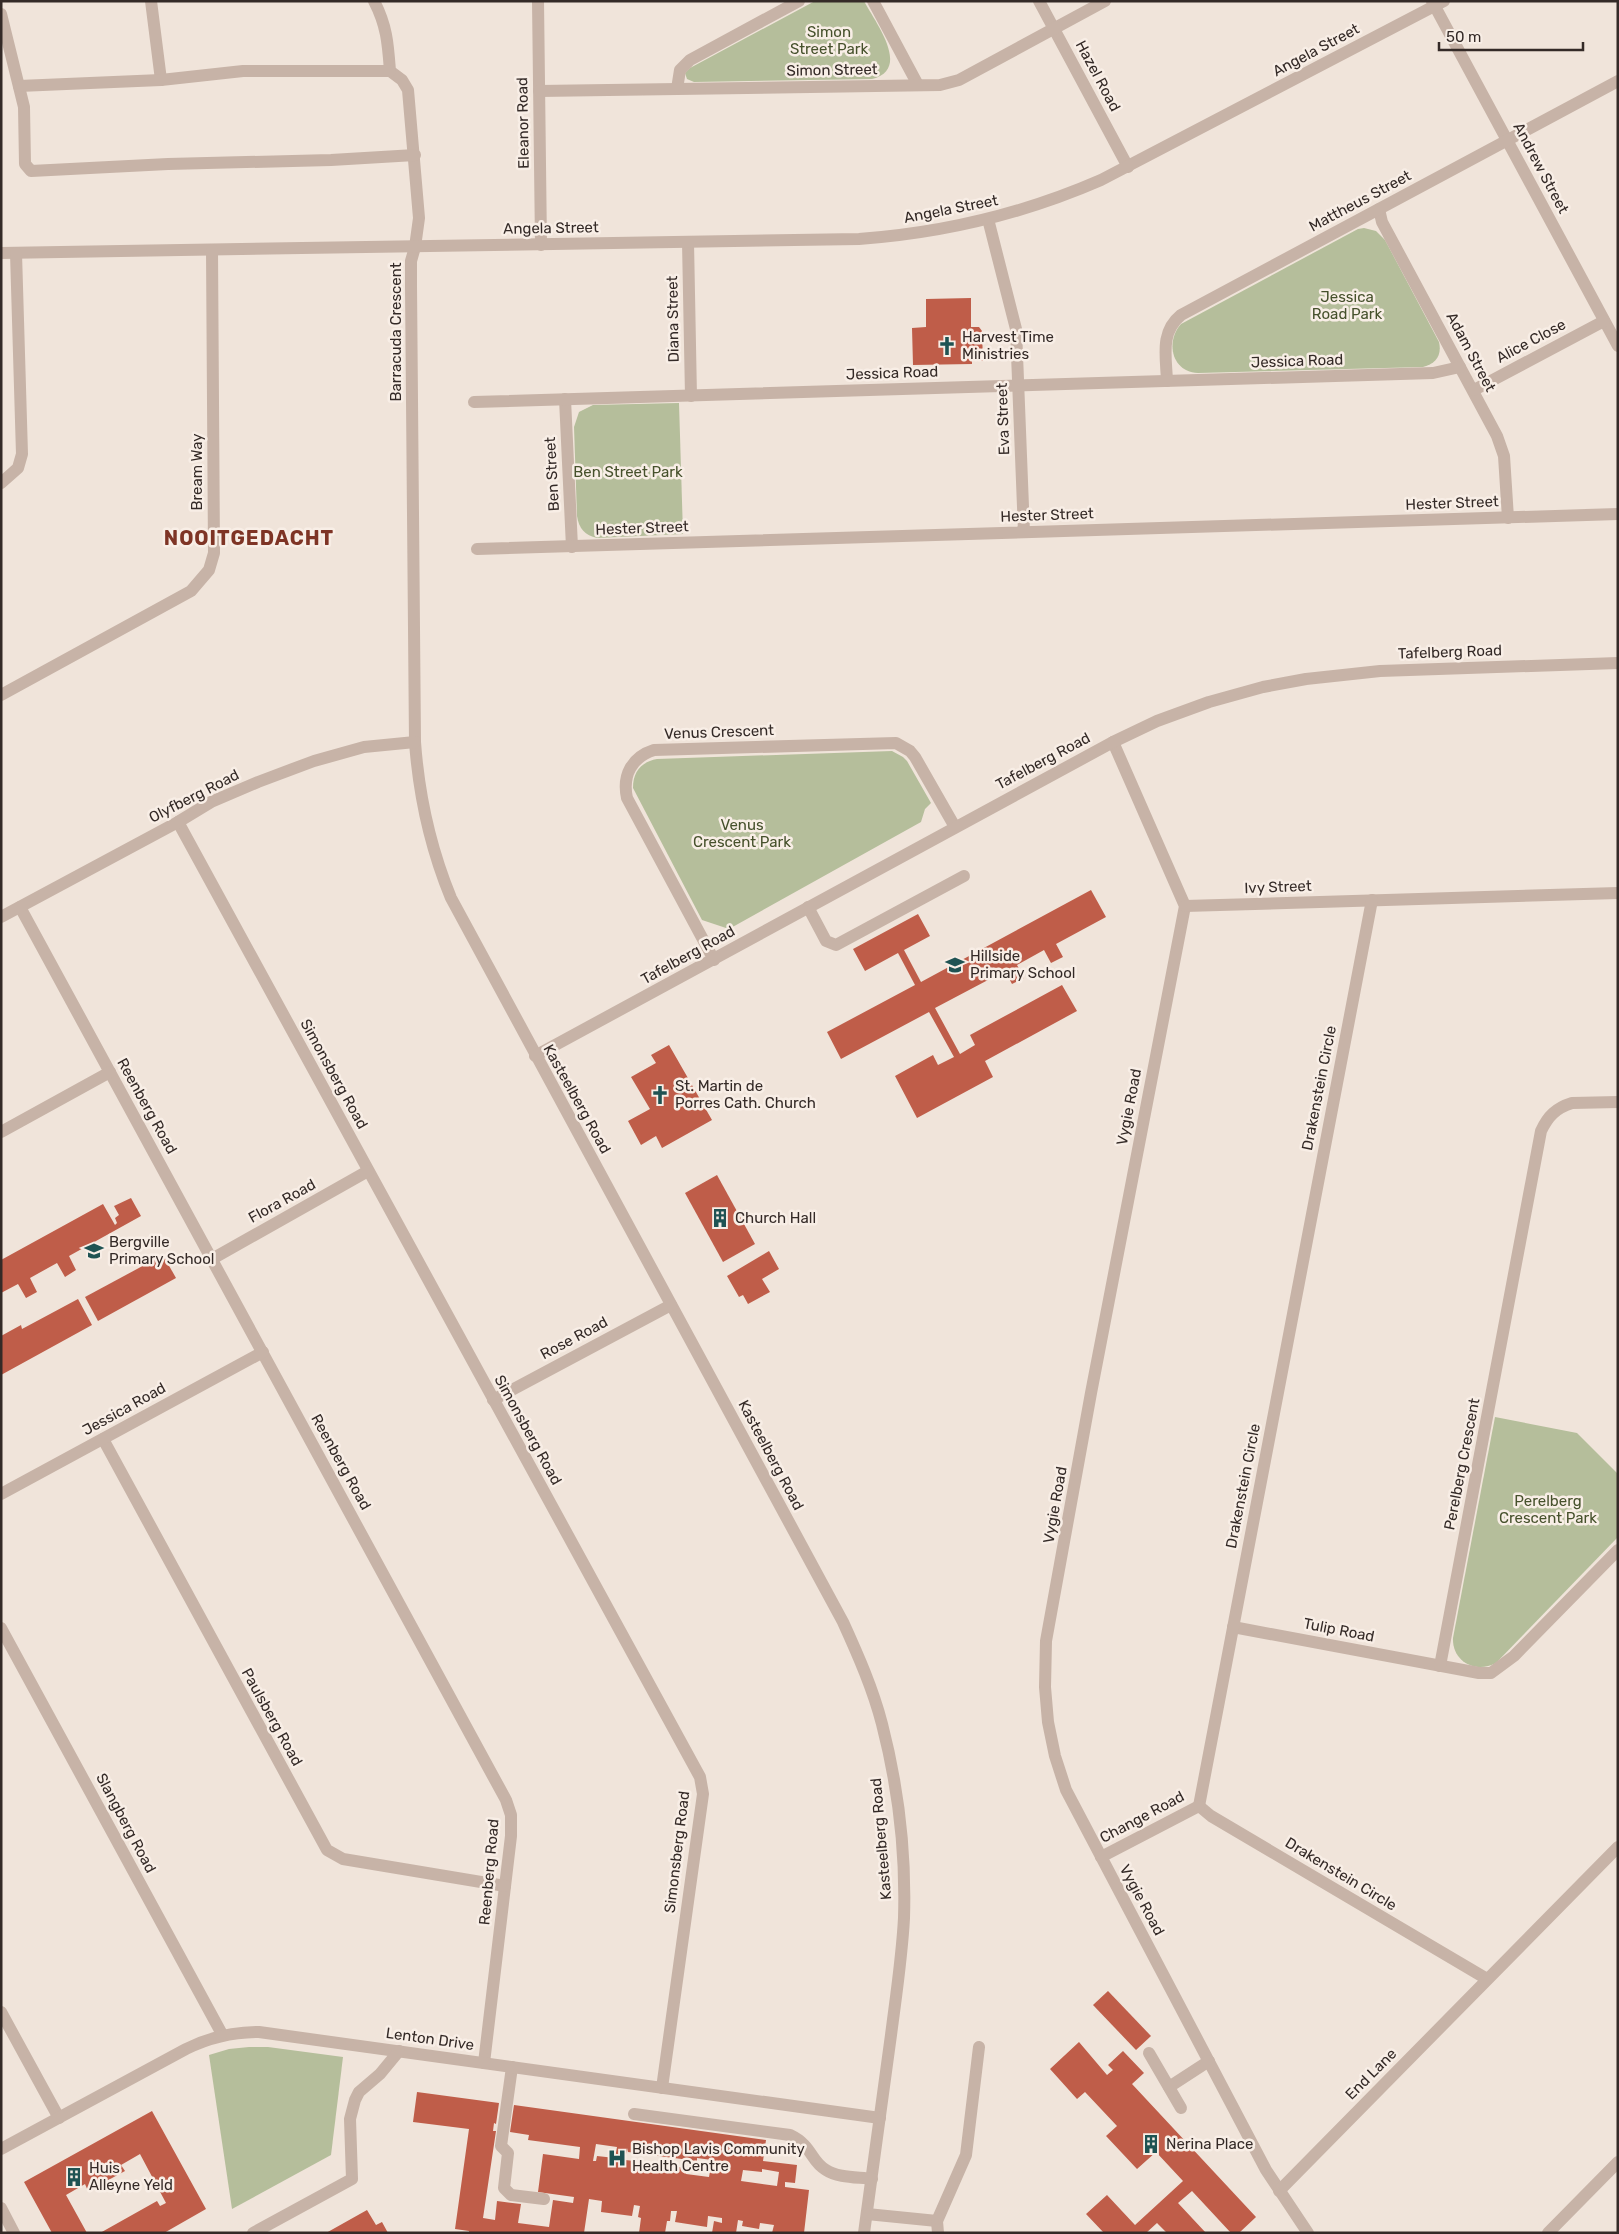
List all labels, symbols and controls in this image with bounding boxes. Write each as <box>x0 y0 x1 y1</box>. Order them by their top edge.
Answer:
street label: Angela Street <box>1270 20 1362 80</box>
scale bar <box>1439 20 1583 52</box>
park label: Simon Street Park <box>790 23 868 58</box>
text: 50 m <box>1446 28 1481 46</box>
street label: Hazel Road <box>1072 37 1124 115</box>
street label: Simon Street <box>786 60 878 80</box>
street label: Eleanor Road <box>513 77 533 169</box>
street label: Andrew Street <box>1509 119 1573 217</box>
street label: Mattheus Street <box>1306 166 1414 235</box>
street label: Angela Street <box>902 191 1000 227</box>
street label: Angela Street <box>503 218 599 238</box>
street label: Barracuda Crescent <box>387 262 405 402</box>
street label: Diana Street <box>663 275 683 362</box>
park label: Jessica Road Park <box>1312 288 1382 323</box>
street label: Adam Street <box>1443 309 1500 395</box>
street label: Alice Close <box>1493 315 1569 367</box>
place label: Harvest Time Ministries <box>962 328 1054 363</box>
church icon: Harvest Time Ministries <box>936 335 958 357</box>
street label: Jessica Road <box>1250 350 1344 372</box>
street label: Jessica Road <box>845 362 939 384</box>
street label: Eva Street <box>993 382 1013 455</box>
street label: Bream Way <box>188 433 206 511</box>
street label: Ben Street <box>541 436 563 512</box>
park label: Ben Street Park <box>573 463 683 481</box>
street label: Hester Street <box>1405 492 1499 514</box>
street label: Hester Street <box>1000 504 1094 526</box>
street label: Hester Street <box>595 517 689 539</box>
district label: NOOITGEDACHT <box>164 526 334 550</box>
street label: Tafelberg Road <box>1398 641 1502 663</box>
street label: Venus Crescent <box>664 721 774 743</box>
street label: Tafelberg Road <box>993 729 1093 793</box>
street label: Olyfberg Road <box>146 766 242 826</box>
park label: Venus Crescent Park <box>693 816 791 851</box>
street label: Ivy Street <box>1244 877 1312 897</box>
street label: Tafelberg Road <box>638 922 738 988</box>
place label: Hillside Primary School <box>970 947 1075 982</box>
school or university icon: Hillside Primary School <box>944 954 966 976</box>
street label: Simonsberg Road <box>296 1016 372 1132</box>
street label: Drakenstein Circle <box>1298 1024 1340 1152</box>
street label: Kasteelberg Road <box>540 1041 614 1157</box>
street label: Reenberg Road <box>113 1055 181 1157</box>
street label: Vygie Road <box>1113 1067 1145 1147</box>
place label: St. Martin de Porres Cath. Church <box>675 1077 816 1112</box>
church icon: St. Martin de Porres Cath. Church <box>649 1084 671 1106</box>
street label: Flora Road <box>245 1175 319 1227</box>
building icon: Church Hall <box>709 1207 731 1229</box>
place label: Church Hall <box>735 1209 816 1227</box>
place label: Bergville Primary School <box>109 1233 214 1268</box>
school or university icon: Bergville Primary School <box>83 1240 105 1262</box>
street label: Rose Road <box>537 1313 611 1363</box>
street label: Simonsberg Road <box>490 1372 566 1488</box>
street label: Jessica Road <box>79 1379 169 1439</box>
street label: Perelberg Crescent <box>1440 1396 1484 1532</box>
street label: Kasteelberg Road <box>734 1397 808 1513</box>
street label: Reenberg Road <box>307 1411 375 1513</box>
street label: Drakenstein Circle <box>1222 1422 1264 1550</box>
street label: Vygie Road <box>1039 1465 1071 1545</box>
park label: Perelberg Crescent Park <box>1499 1492 1597 1527</box>
street label: Tulip Road <box>1302 1614 1376 1646</box>
street label: Paulsberg Road <box>238 1665 306 1769</box>
street label: Slangberg Road <box>92 1770 160 1876</box>
street label: Kasteelberg Road <box>867 1777 895 1901</box>
street label: Change Road <box>1097 1787 1187 1847</box>
street label: Simonsberg Road <box>661 1790 693 1914</box>
street label: Reenberg Road <box>475 1818 503 1926</box>
street label: Drakenstein Circle <box>1282 1834 1400 1914</box>
street label: Vygie Road <box>1116 1861 1168 1939</box>
street label: Lenton Drive <box>385 2024 475 2054</box>
street label: End Lane <box>1342 2045 1400 2103</box>
building icon: Nerina Place <box>1140 2133 1162 2155</box>
place label: Nerina Place <box>1166 2135 1253 2153</box>
place label: Bishop Lavis Community Health Centre <box>632 2140 805 2175</box>
hospital icon: Bishop Lavis Community Health Centre <box>606 2147 628 2169</box>
place label: Huis Alleyne Yeld <box>89 2159 173 2194</box>
building icon: Huis Alleyne Yeld <box>63 2166 85 2188</box>

